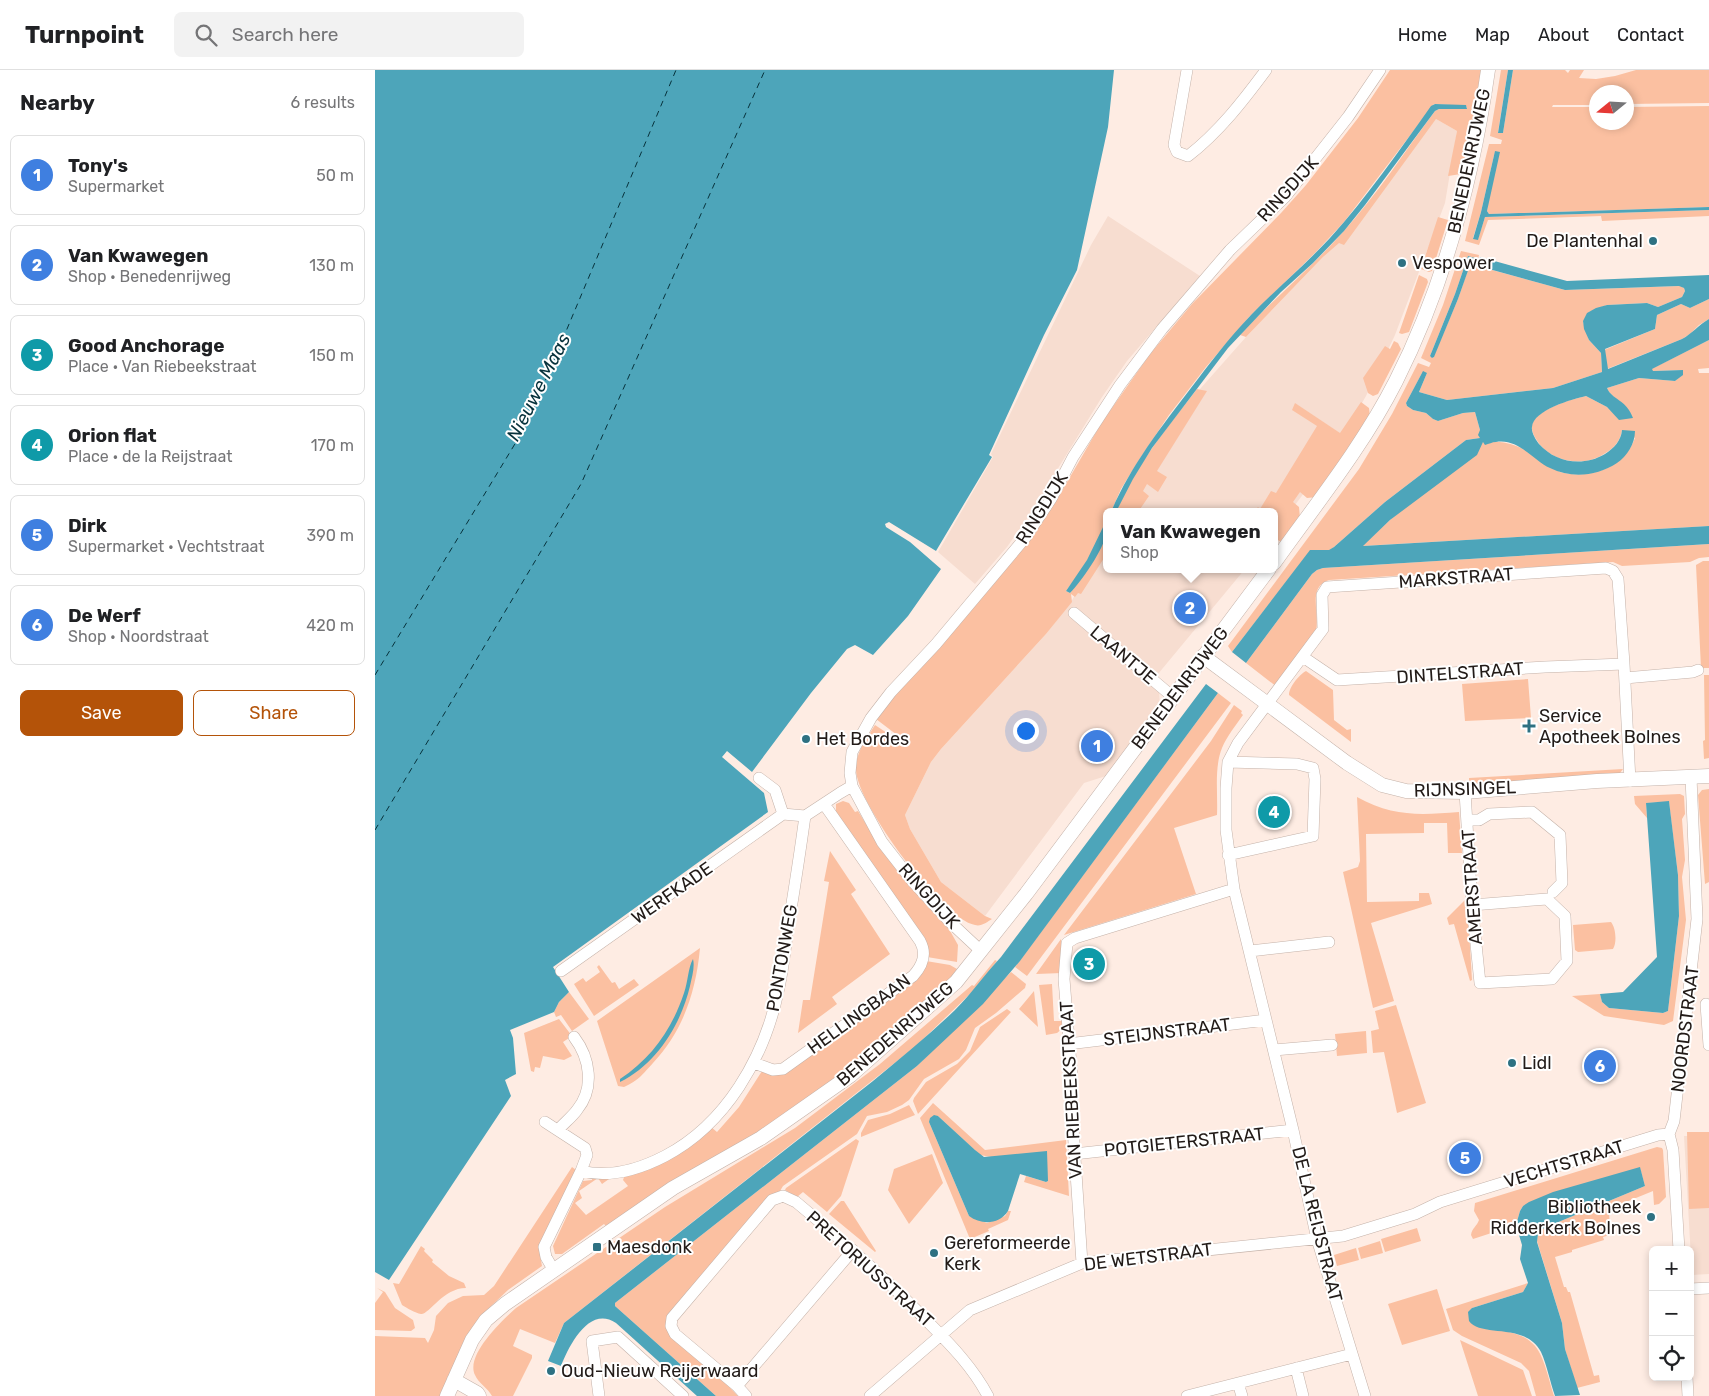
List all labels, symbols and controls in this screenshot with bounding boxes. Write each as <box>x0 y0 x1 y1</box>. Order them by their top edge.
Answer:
search box <box>174 12 524 57</box>
text: Turnpoint <box>25 21 144 49</box>
icon: search <box>192 21 220 49</box>
text: Search here <box>232 23 338 46</box>
text: Home <box>1398 24 1447 46</box>
text: Map <box>1475 24 1510 46</box>
text: About <box>1538 24 1589 46</box>
text: Contact <box>1617 24 1684 46</box>
north arrow <box>1589 85 1634 130</box>
street label: BENEDENRIJWEG <box>1443 86 1495 236</box>
text: Nearby <box>20 90 95 115</box>
text: 6 results <box>290 93 355 112</box>
street label: RINGDIJK <box>1253 151 1323 226</box>
text: Tony's <box>68 154 128 177</box>
text: 1 <box>33 166 41 185</box>
text: 50 m <box>316 166 354 185</box>
text: Supermarket <box>68 177 164 196</box>
place label: De Plantenhal <box>1526 230 1643 252</box>
marker: De Plantenhal <box>1647 235 1659 247</box>
text: Van Kwawegen <box>68 244 208 267</box>
place label: Vespower <box>1412 252 1494 274</box>
text: 2 <box>32 256 42 275</box>
text: 130 m <box>309 256 354 275</box>
marker: Vespower <box>1396 257 1408 269</box>
text: Shop · Benedenrijweg <box>68 267 231 286</box>
water label: Nieuwe Maas <box>502 329 575 445</box>
text: Good Anchorage <box>68 334 224 357</box>
text: 3 <box>32 346 42 365</box>
text: 150 m <box>309 346 354 365</box>
text: Place · Van Riebeekstraat <box>68 357 257 376</box>
text: Orion flat <box>68 424 157 447</box>
text: 4 <box>32 436 42 455</box>
text: 170 m <box>311 436 354 455</box>
text: Place · de la Reijstraat <box>68 447 232 466</box>
street label: RINGDIJK <box>1011 468 1073 548</box>
popup <box>1103 508 1278 573</box>
text: Dirk <box>68 514 107 537</box>
text: Van Kwawegen <box>1120 520 1261 543</box>
text: 5 <box>32 526 42 545</box>
text: 390 m <box>307 526 354 545</box>
text: Supermarket · Vechtstraat <box>68 537 265 556</box>
text: Shop <box>1120 543 1159 562</box>
street label: MARKSTRAAT <box>1398 563 1514 593</box>
pin: 2 <box>1174 589 1206 627</box>
text: De Werf <box>68 604 141 627</box>
text: 6 <box>32 616 42 635</box>
text: 420 m <box>306 616 354 635</box>
street label: LAANTJE <box>1085 621 1161 689</box>
street label: BENEDENRIJWEG <box>1127 622 1233 754</box>
text: Shop · Noordstraat <box>68 627 209 646</box>
street label: DINTELSTRAAT <box>1395 658 1525 688</box>
button: Save <box>20 690 183 736</box>
button: Share <box>193 690 355 736</box>
place label: Service Apotheek Bolnes <box>1539 705 1681 748</box>
your location <box>1013 718 1039 744</box>
marker: Service Apotheek Bolnes <box>1523 720 1535 732</box>
pin: 1 <box>1081 727 1113 765</box>
place label: Het Bordes <box>816 728 909 750</box>
marker: Het Bordes <box>800 733 812 745</box>
street label: RIJNSINGEL <box>1413 776 1517 802</box>
pin: 4 <box>1258 793 1290 831</box>
street label: AMERSTRAAT <box>1457 829 1487 945</box>
street label: WERFKADE <box>627 857 717 929</box>
street label: RINGDIJK <box>894 859 964 934</box>
street label: PONTONWEG <box>762 903 802 1013</box>
pin: 3 <box>1073 945 1105 983</box>
street label: NOORDSTRAAT <box>1666 964 1704 1094</box>
street label: HELLINGBAAN <box>803 969 915 1059</box>
street label: BENEDENRIJWEG <box>832 977 958 1091</box>
street label: VAN RIEBEEKSTRAAT <box>1055 1000 1087 1180</box>
street label: STEIJNSTRAAT <box>1102 1013 1232 1051</box>
pin: 6 <box>1584 1047 1616 1085</box>
place label: Lidl <box>1522 1052 1552 1074</box>
marker: Lidl <box>1506 1057 1518 1069</box>
street label: POTGIETERSTRAAT <box>1103 1123 1265 1161</box>
street label: VECHTSTRAAT <box>1501 1135 1627 1193</box>
pin: 5 <box>1449 1139 1481 1177</box>
street label: DE LA REIJSTRAAT <box>1287 1144 1347 1304</box>
place label: Bibliotheek Ridderkerk Bolnes <box>1490 1196 1642 1239</box>
street label: PRETORIUSSTRAAT <box>802 1206 938 1332</box>
marker: Bibliotheek Ridderkerk Bolnes <box>1645 1211 1657 1223</box>
place label: Gereformeerde Kerk <box>944 1232 1071 1275</box>
place label: Maesdonk <box>607 1236 692 1258</box>
street label: DE WETSTRAAT <box>1082 1238 1214 1276</box>
marker: Maesdonk <box>591 1241 603 1253</box>
map controls <box>1649 1246 1694 1381</box>
button: + <box>1649 1246 1694 1291</box>
marker: Gereformeerde Kerk <box>928 1247 940 1259</box>
button: − <box>1649 1291 1694 1336</box>
button: locate <box>1649 1336 1694 1381</box>
place label: Oud-Nieuw Reijerwaard <box>561 1360 759 1382</box>
marker: Oud-Nieuw Reijerwaard <box>545 1365 557 1377</box>

